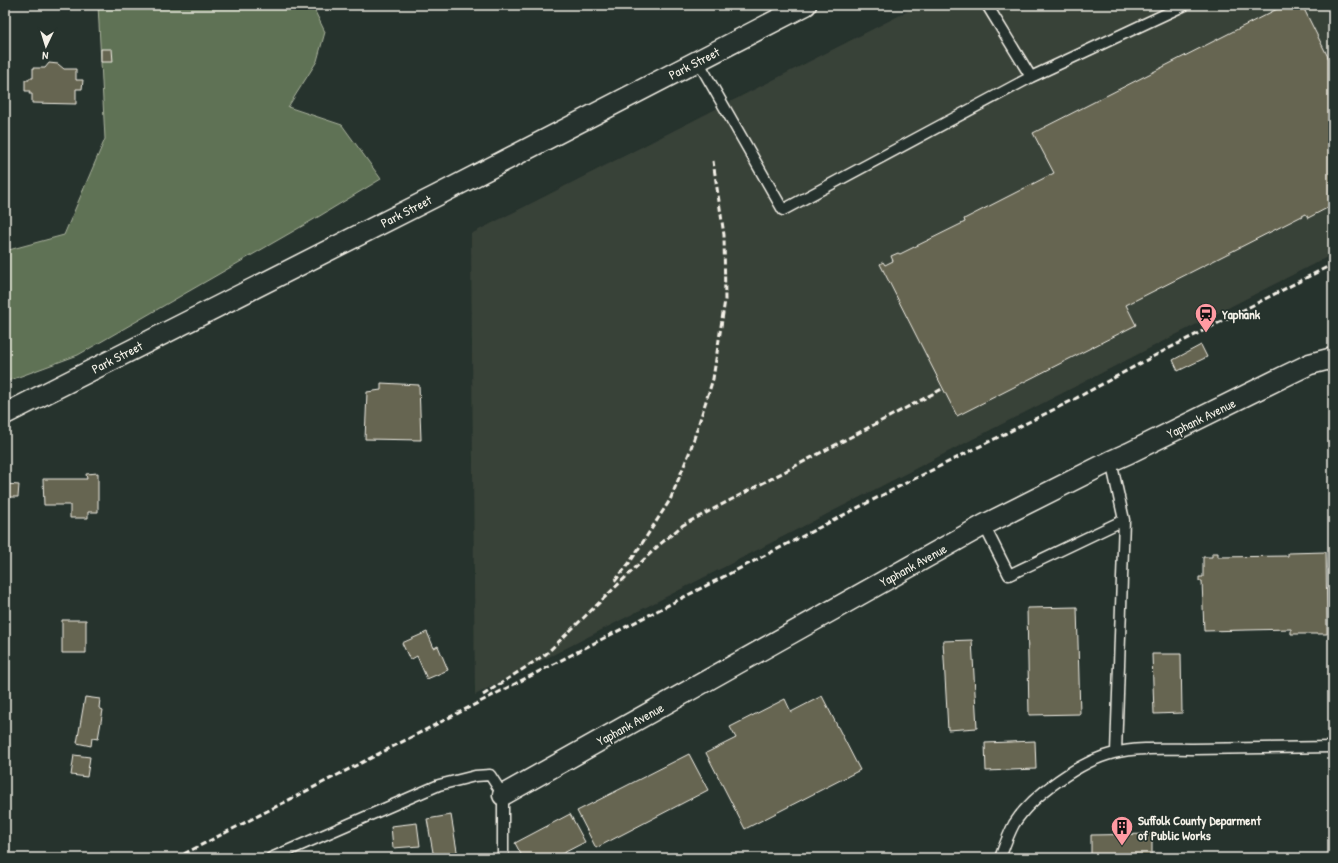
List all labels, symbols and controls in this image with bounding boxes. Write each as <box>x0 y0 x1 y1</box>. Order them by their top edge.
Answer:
north arrow <box>26 26 66 66</box>
street label: Park Street <box>665 42 723 84</box>
text: N <box>42 49 49 63</box>
street label: Park Street <box>377 190 435 232</box>
station icon: Yaphank <box>1193 301 1219 334</box>
place label: Yaphank <box>1222 305 1261 324</box>
street label: Park Street <box>88 336 146 378</box>
street label: Yaphank Avenue <box>1164 394 1238 442</box>
street label: Yaphank Avenue <box>876 539 950 591</box>
street label: Yaphank Avenue <box>593 698 667 750</box>
place label: Suffolk County Deparment of Public Works <box>1138 811 1261 844</box>
building icon: Suffolk County Deparment of Public Works <box>1109 814 1135 847</box>

